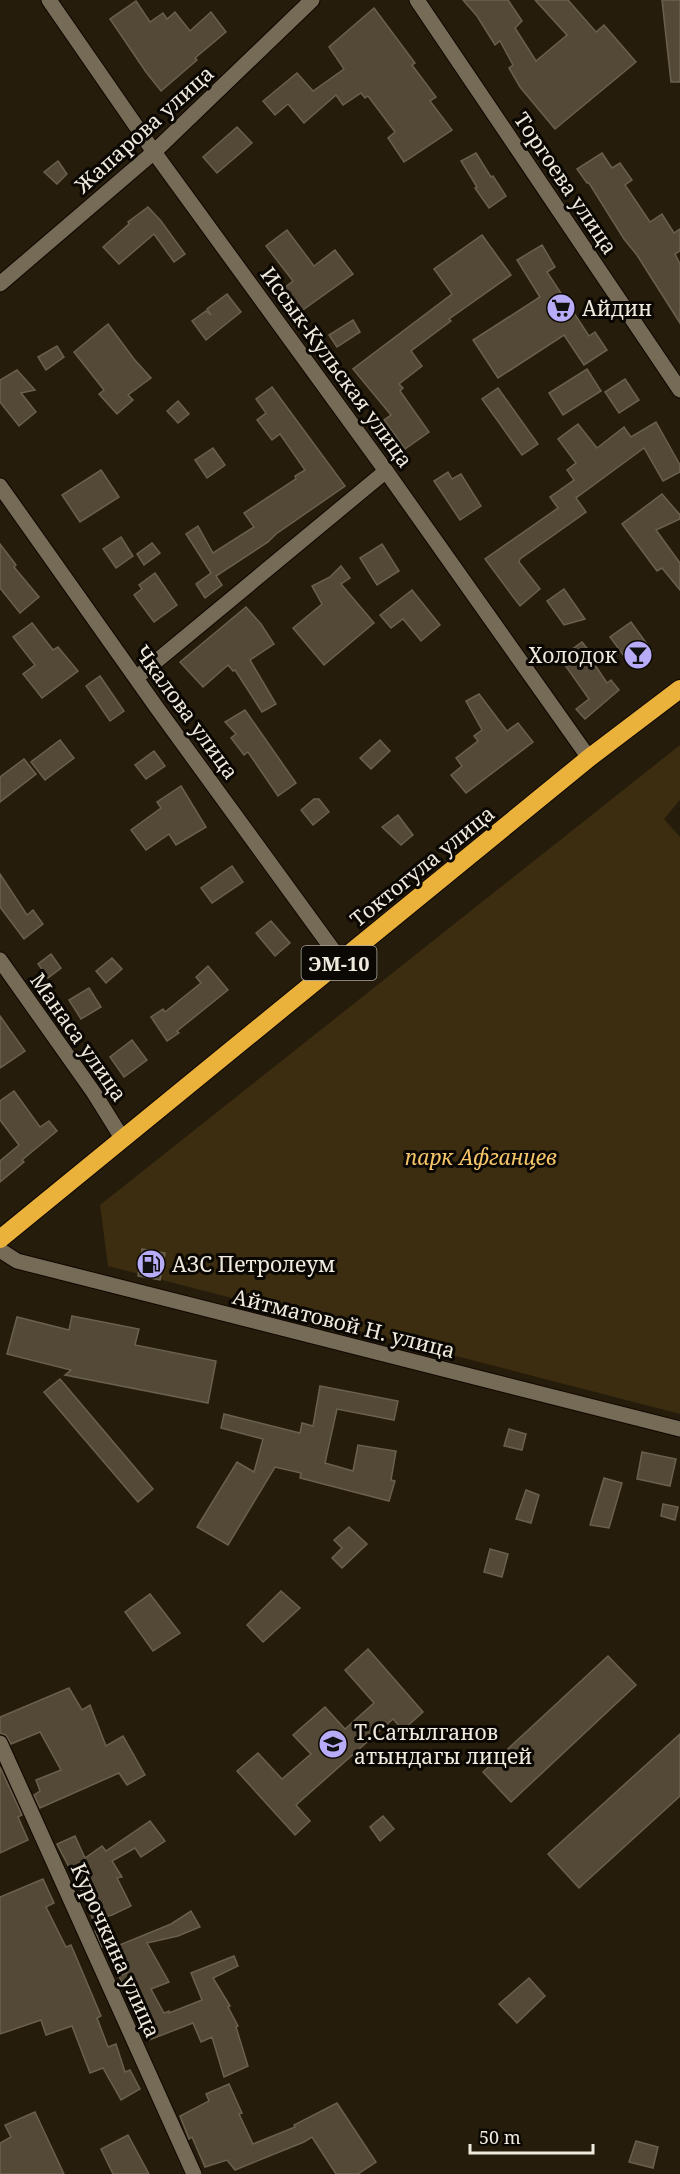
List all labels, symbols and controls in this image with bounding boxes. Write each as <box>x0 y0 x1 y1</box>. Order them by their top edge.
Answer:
street label: Жапарова улица <box>68 59 219 200</box>
street label: Торгоева улица <box>508 106 624 260</box>
street label: Иссык-Кульская улица <box>255 261 419 473</box>
supermarket icon: Айдин <box>545 292 577 324</box>
place label: Айдин <box>582 294 652 322</box>
street label: Чкалова улица <box>129 639 245 785</box>
bar icon: Холодок <box>622 639 654 671</box>
place label: Холодок <box>528 641 618 669</box>
street label: Токтогула улица <box>344 799 500 933</box>
road number: ЭМ-10 <box>302 946 376 980</box>
street label: Манаса улица <box>24 967 134 1107</box>
park label: парк Афганцев <box>405 1143 557 1171</box>
fuel station icon: АЗС Петролеум <box>135 1248 167 1280</box>
place label: АЗС Петролеум <box>172 1250 335 1278</box>
street label: Айтматовой Н. улица <box>230 1282 458 1364</box>
place label: Т.Сатылганов атындагы лицей <box>354 1718 532 1770</box>
school or university icon: Т.Сатылганов атындагы лицей <box>317 1728 349 1760</box>
street label: Курочкина улица <box>65 1858 167 2042</box>
scale bar <box>470 2117 593 2155</box>
text: 50 m <box>479 2125 521 2149</box>

